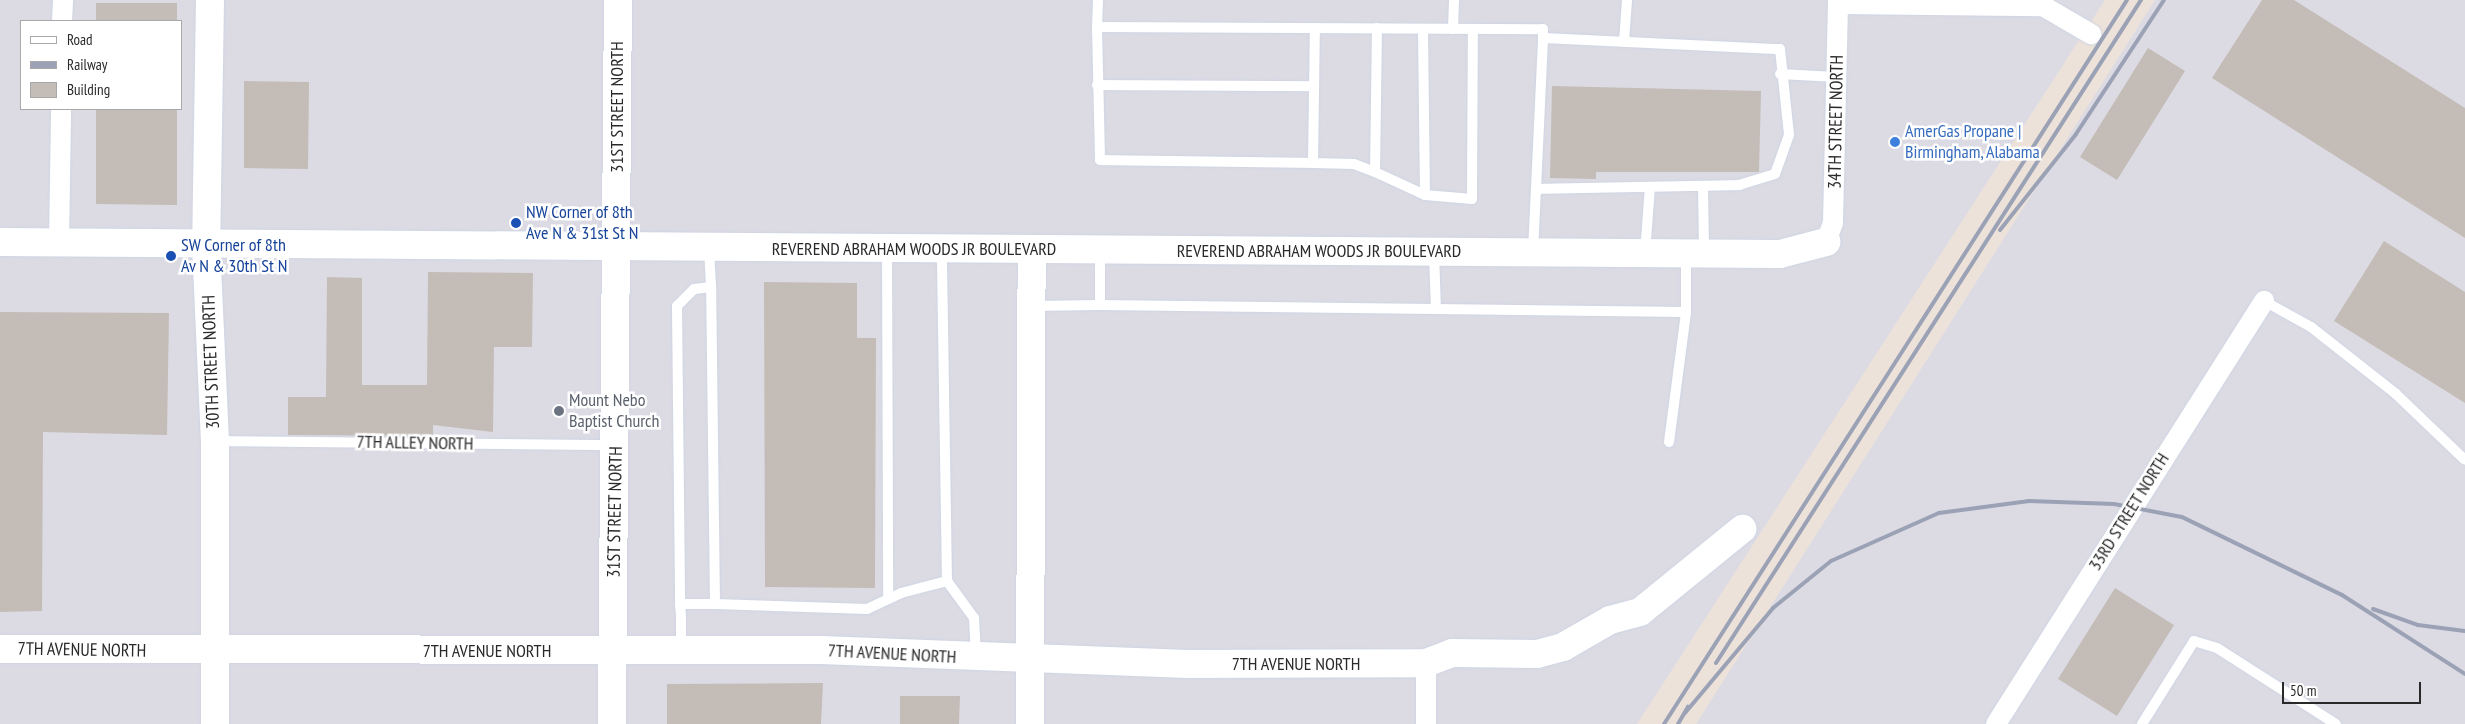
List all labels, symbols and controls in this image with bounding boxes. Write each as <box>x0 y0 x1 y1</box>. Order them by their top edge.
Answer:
legend <box>20 20 182 110</box>
text: Road <box>67 30 93 49</box>
street label: 31ST STREET NORTH <box>606 41 628 173</box>
text: Railway <box>67 55 107 74</box>
street label: 34TH STREET NORTH <box>1824 55 1848 189</box>
text: Building <box>67 80 110 99</box>
place label: AmerGas Propane | Birmingham, Alabama <box>1905 121 2041 163</box>
marker: AmerGas Propane | Birmingham, Alabama <box>1889 136 1901 148</box>
place label: NW Corner of 8th Ave N & 31st St N <box>526 202 639 244</box>
marker: NW Corner of 8th Ave N & 31st St N <box>510 217 522 229</box>
place label: SW Corner of 8th Av N & 30th St N <box>181 235 288 278</box>
street label: REVEREND ABRAHAM WOODS JR BOULEVARD <box>771 238 1057 260</box>
street label: REVEREND ABRAHAM WOODS JR BOULEVARD <box>1176 240 1462 262</box>
marker: SW Corner of 8th Av N & 30th St N <box>165 250 177 262</box>
street label: 30TH STREET NORTH <box>198 294 224 430</box>
place label: Mount Nebo Baptist Church <box>569 390 659 432</box>
marker: Mount Nebo Baptist Church <box>553 405 565 417</box>
street label: 7TH ALLEY NORTH <box>356 431 474 455</box>
street label: 31ST STREET NORTH <box>603 446 627 578</box>
street label: 33RD STREET NORTH <box>2084 449 2174 575</box>
street label: 7TH AVENUE NORTH <box>17 638 147 662</box>
street label: 7TH AVENUE NORTH <box>422 640 552 662</box>
street label: 7TH AVENUE NORTH <box>827 640 957 668</box>
street label: 7TH AVENUE NORTH <box>1231 653 1361 675</box>
scale bar <box>2285 672 2424 704</box>
text: 50 m <box>2290 681 2316 700</box>

